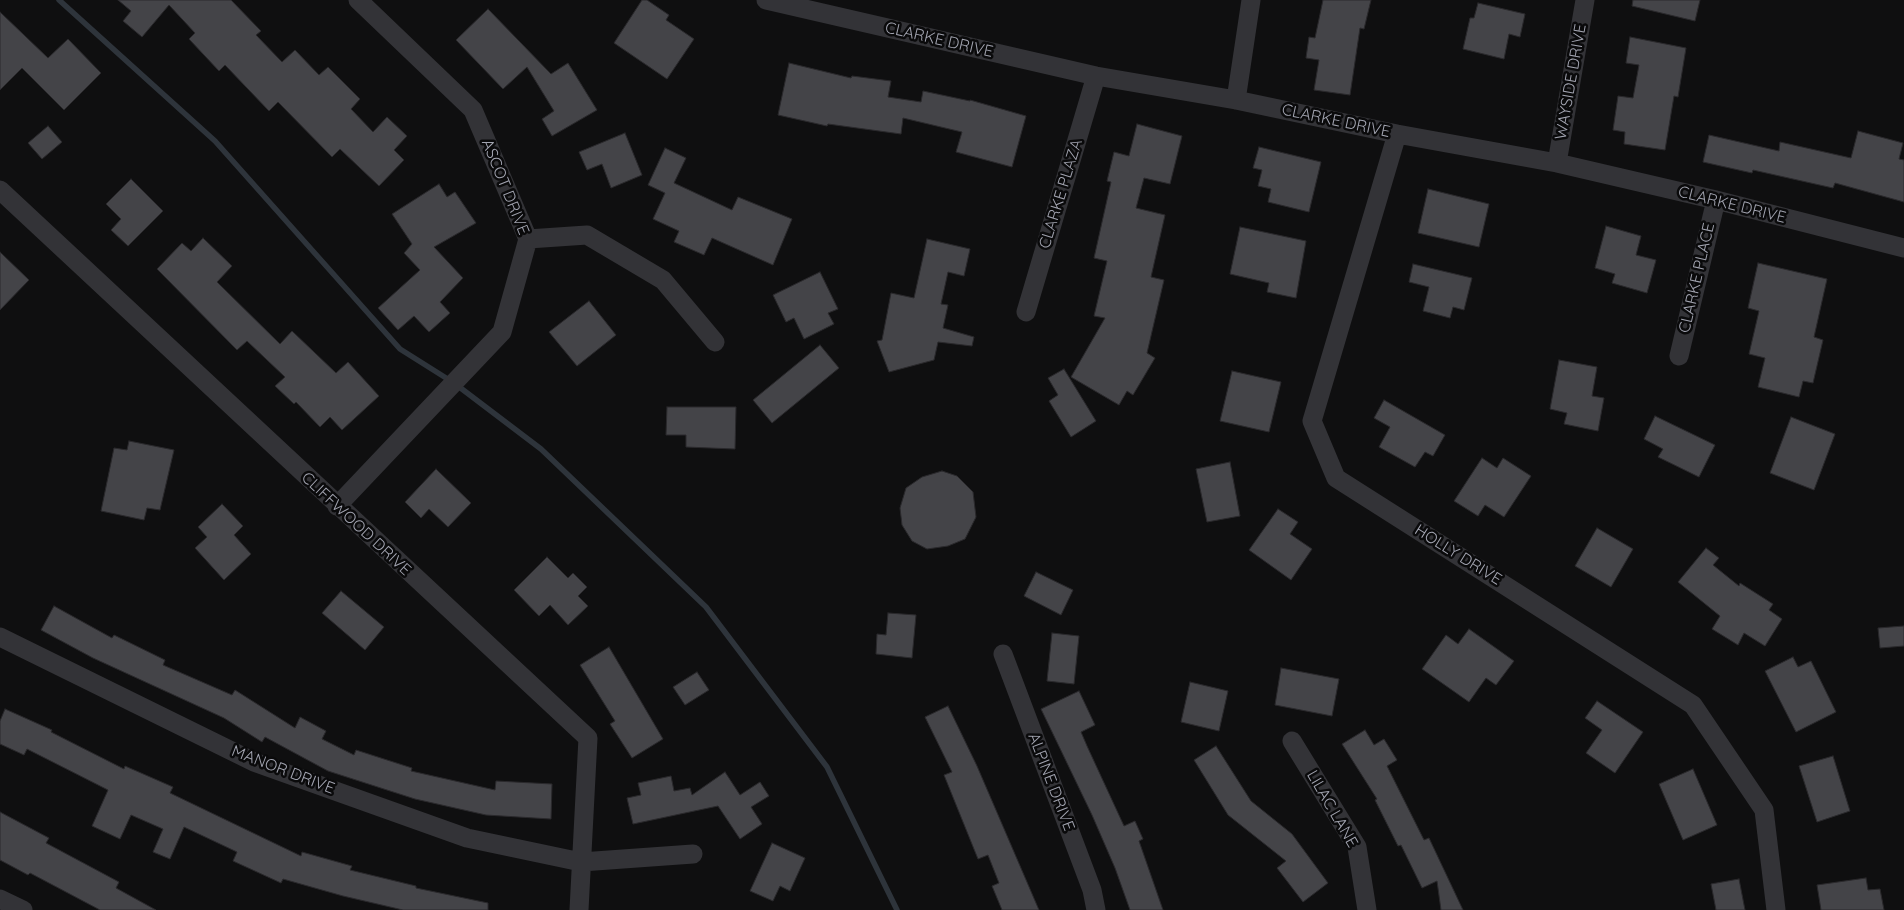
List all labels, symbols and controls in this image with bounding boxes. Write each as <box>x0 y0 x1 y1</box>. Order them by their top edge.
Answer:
street label: CLARKE DRIVE <box>883 18 995 62</box>
street label: WAYSIDE DRIVE <box>1551 23 1591 141</box>
street label: CLARKE DRIVE <box>1280 100 1392 142</box>
street label: ASCOT DRIVE <box>477 136 533 238</box>
street label: CLARKE PLAZA <box>1035 137 1087 251</box>
street label: CLARKE DRIVE <box>1676 182 1788 228</box>
street label: CLARKE PLACE <box>1675 221 1719 335</box>
street label: CLIFFWOOD DRIVE <box>297 468 415 580</box>
street label: HOLLY DRIVE <box>1411 521 1505 589</box>
street label: ALPINE DRIVE <box>1023 730 1079 834</box>
street label: MANOR DRIVE <box>229 742 337 798</box>
street label: LILAC LANE <box>1302 767 1362 851</box>

